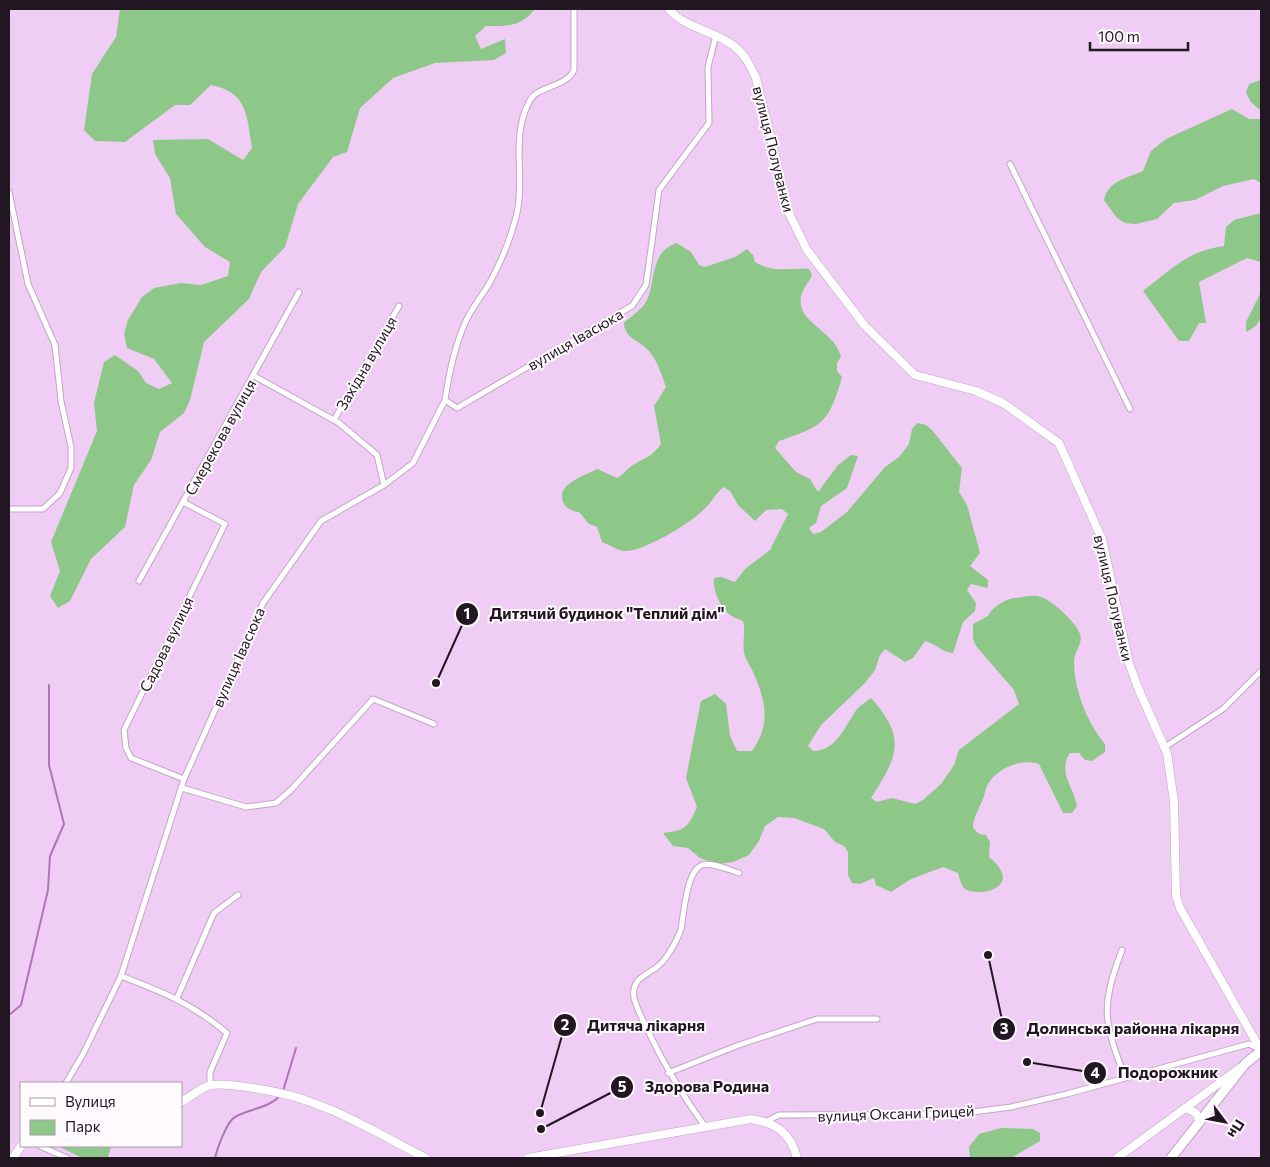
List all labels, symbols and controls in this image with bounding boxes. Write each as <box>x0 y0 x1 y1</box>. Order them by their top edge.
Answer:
scale bar <box>1090 20 1188 52</box>
text: 100 m <box>1098 27 1140 45</box>
street label: вулиця Полуванки <box>750 84 798 214</box>
street label: вулиця Івасюка <box>524 304 626 374</box>
street label: Західна вулиця <box>332 313 400 413</box>
street label: Смерекова вулиця <box>181 376 259 498</box>
street label: вулиця Полуванки <box>1091 533 1137 663</box>
street label: Садова вулиця <box>135 594 197 694</box>
callout: Дитячий будинок "Теплий дім" <box>454 598 734 629</box>
text: Дитячий будинок "Теплий дім" <box>489 603 725 622</box>
street label: вулиця Івасюка <box>208 604 268 710</box>
text: 1 <box>464 604 470 622</box>
callout: Дитяча лікарня <box>553 1010 715 1041</box>
callout: Долинська районна лікарня <box>992 1013 1250 1044</box>
text: 2 <box>561 1015 569 1033</box>
text: Дитяча лікарня <box>587 1015 705 1034</box>
text: Долинська районна лікарня <box>1027 1018 1239 1037</box>
text: 3 <box>1000 1019 1009 1037</box>
callout: Подорожник <box>1082 1057 1228 1088</box>
text: Подорожник <box>1118 1062 1218 1081</box>
text: 4 <box>1090 1063 1100 1081</box>
callout: Здорова Родина <box>609 1071 779 1102</box>
text: Здорова Родина <box>645 1076 769 1095</box>
text: 5 <box>618 1077 627 1095</box>
legend <box>20 1082 182 1147</box>
text: Вулиця <box>65 1092 116 1110</box>
north arrow <box>1200 1097 1250 1147</box>
street label: вулиця Оксани Грицей <box>817 1101 975 1125</box>
text: Парк <box>65 1117 101 1135</box>
text: Пн <box>1224 1117 1249 1142</box>

